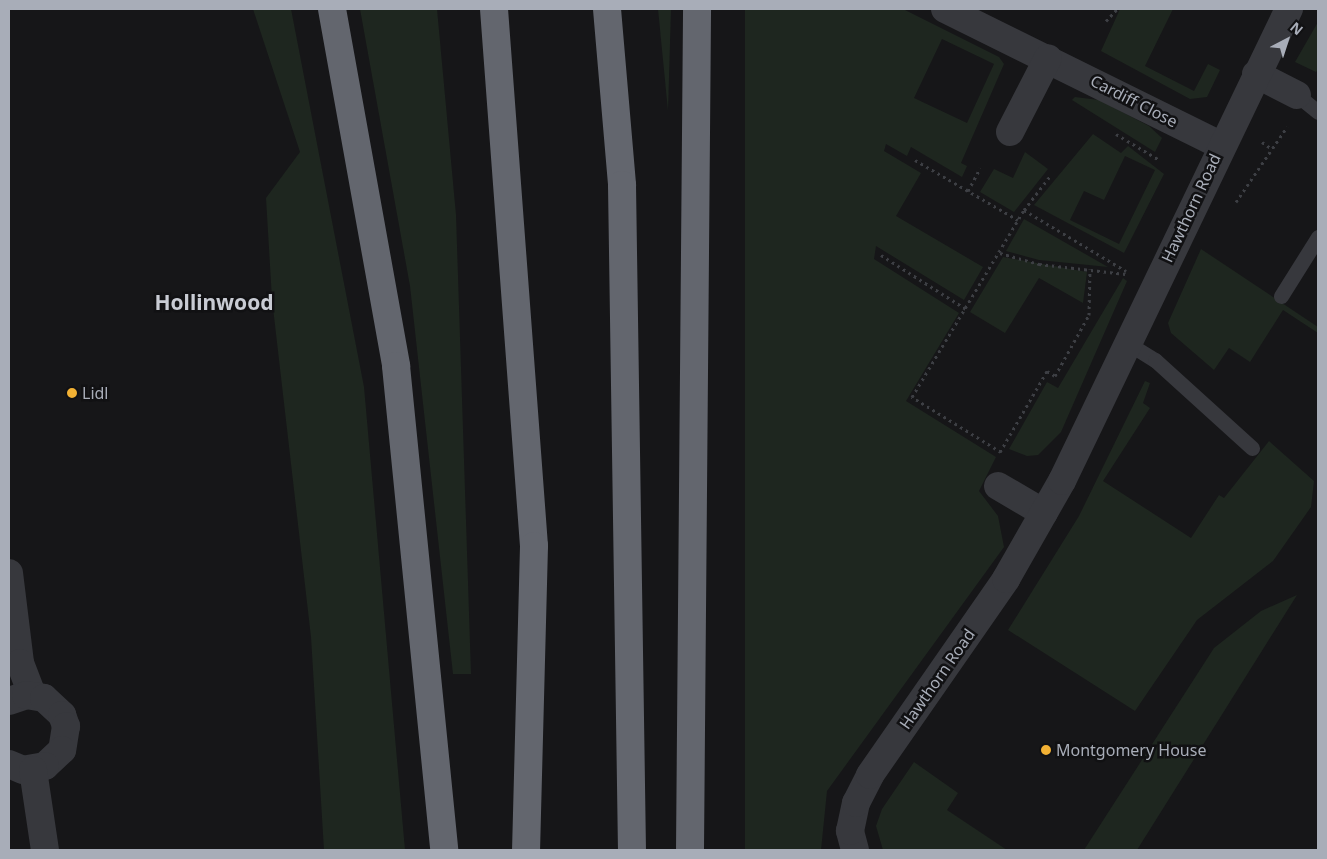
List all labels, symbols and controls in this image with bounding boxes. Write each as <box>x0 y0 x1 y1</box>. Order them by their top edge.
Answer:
north arrow <box>1262 15 1312 65</box>
text: N <box>1286 17 1307 39</box>
street label: Cardiff Close <box>1087 71 1181 131</box>
street label: Hawthorn Road <box>1157 151 1225 265</box>
district label: Hollinwood <box>154 289 274 315</box>
place label: Lidl <box>82 383 108 403</box>
marker: Lidl <box>66 387 78 399</box>
street label: Hawthorn Road <box>895 625 979 733</box>
place label: Montgomery House <box>1056 740 1206 760</box>
marker: Montgomery House <box>1040 744 1052 756</box>

